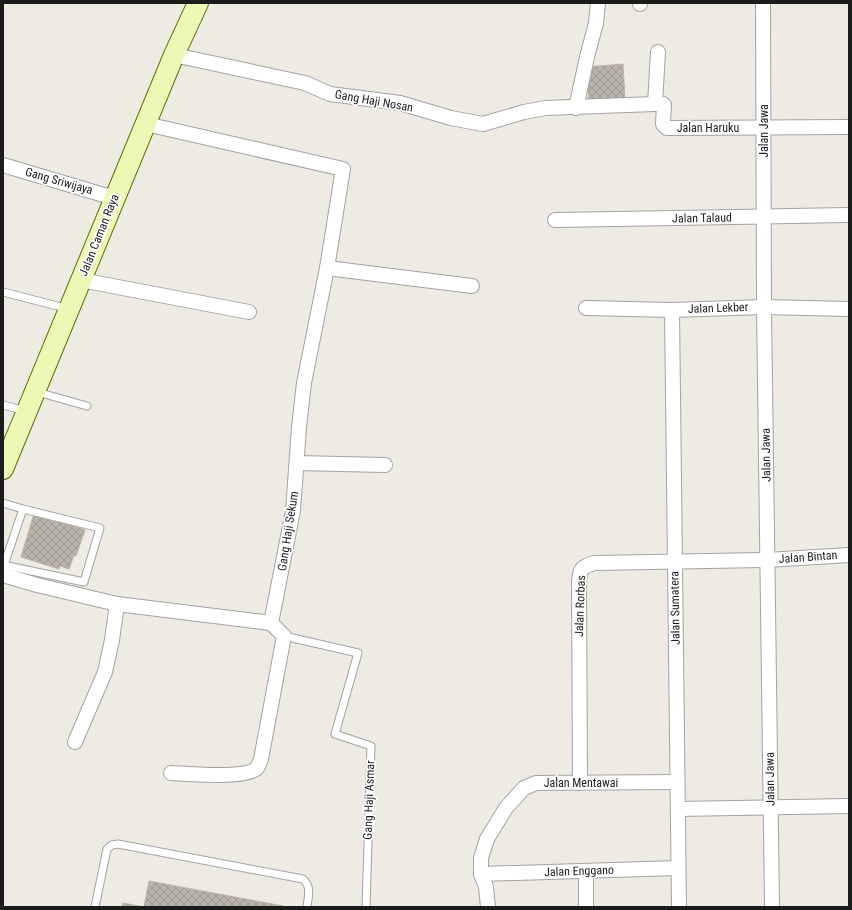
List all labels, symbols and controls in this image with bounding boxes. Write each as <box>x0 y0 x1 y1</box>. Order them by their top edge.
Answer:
street label: Gang Haji Nosan <box>334 87 414 115</box>
street label: Jalan Jawa <box>757 104 771 158</box>
street label: Jalan Haruku <box>677 121 739 135</box>
street label: Gang Sriwijaya <box>24 165 95 197</box>
street label: Jalan Caman Raya <box>76 192 122 278</box>
street label: Jalan Talaud <box>672 210 732 226</box>
street label: Jalan Lekber <box>687 300 749 316</box>
street label: Jalan Jawa <box>759 428 773 482</box>
street label: Gang Haji Sekum <box>275 490 301 572</box>
street label: Jalan Bintan <box>778 548 838 566</box>
street label: Jalan Sumatera <box>667 571 683 645</box>
street label: Jalan Rorbas <box>572 575 588 637</box>
street label: Jalan Jawa <box>763 752 777 806</box>
street label: Gang Haji Asmar <box>361 760 377 840</box>
street label: Jalan Mentawai <box>544 776 618 790</box>
street label: Jalan Enggano <box>544 863 614 879</box>

